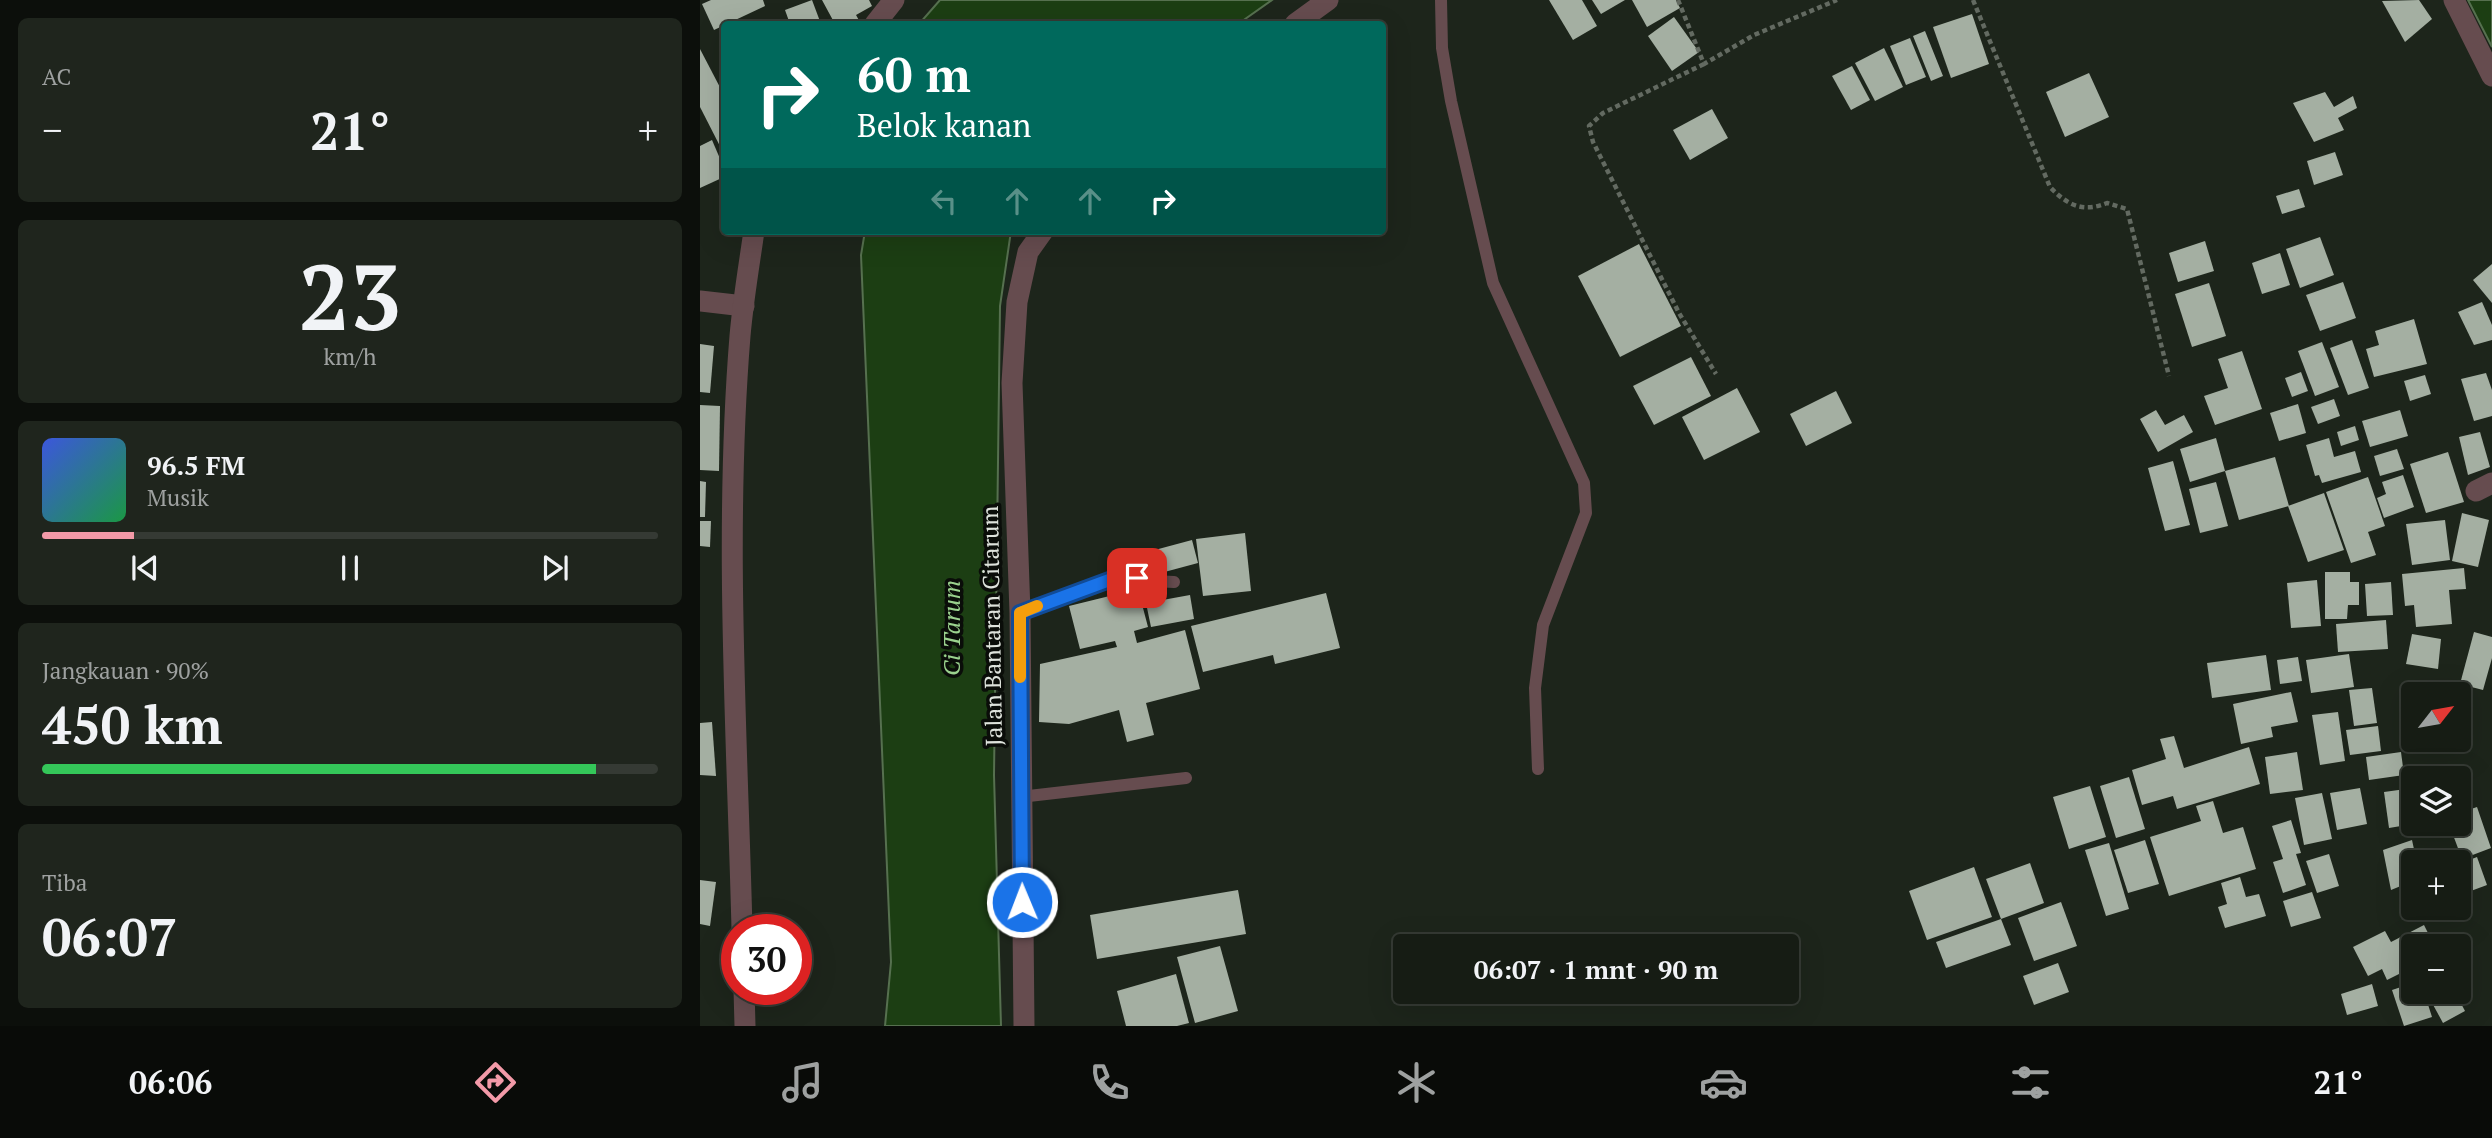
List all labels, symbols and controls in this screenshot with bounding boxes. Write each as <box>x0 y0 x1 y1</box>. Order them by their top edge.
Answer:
text: 60 m <box>857 41 971 106</box>
icon: right <box>742 49 833 140</box>
text: AC <box>42 61 71 92</box>
text: 21° <box>310 96 390 165</box>
text: Belok kanan <box>857 104 1031 146</box>
text: − <box>42 105 62 155</box>
text: + <box>638 105 658 155</box>
icon: left <box>925 182 963 220</box>
icon: ahead <box>998 182 1036 220</box>
icon: ahead <box>1071 182 1109 220</box>
icon: right <box>1144 182 1182 220</box>
text: 23 <box>299 235 401 356</box>
text: km/h <box>323 341 377 372</box>
text: 96.5 FM <box>147 448 245 482</box>
text: Musik <box>147 482 209 513</box>
street label: Jalan Bantaran Citarum <box>974 505 1009 746</box>
pin <box>1107 548 1167 608</box>
icon: previous <box>126 549 164 587</box>
icon: pause <box>331 549 369 587</box>
icon: next <box>536 549 574 587</box>
icon: arrive <box>1118 559 1156 597</box>
water label: Ci Tarum <box>935 580 967 676</box>
text: Jangkauan · 90% <box>42 655 209 686</box>
north arrow <box>2401 682 2471 752</box>
map controls <box>2401 682 2471 1004</box>
text: 450 km <box>42 690 223 759</box>
button: layers <box>2401 766 2471 836</box>
button: + <box>2401 850 2471 920</box>
position arrow <box>985 865 1059 939</box>
text: Tiba <box>42 867 87 898</box>
text: 06:07 <box>42 902 177 971</box>
speed limit sign: 30 <box>721 914 812 1005</box>
button: − <box>2401 934 2471 1004</box>
text: 06:07 · 1 mnt · 90 m <box>1474 952 1718 986</box>
icon: directions <box>471 1058 520 1107</box>
icon: music <box>778 1058 827 1107</box>
icon: phone <box>1085 1058 1134 1107</box>
icon: climate <box>1392 1058 1441 1107</box>
icon: car <box>1699 1058 1748 1107</box>
icon: filters <box>2006 1058 2055 1107</box>
text: 06:06 <box>129 1061 212 1103</box>
text: 21° <box>2313 1061 2363 1103</box>

